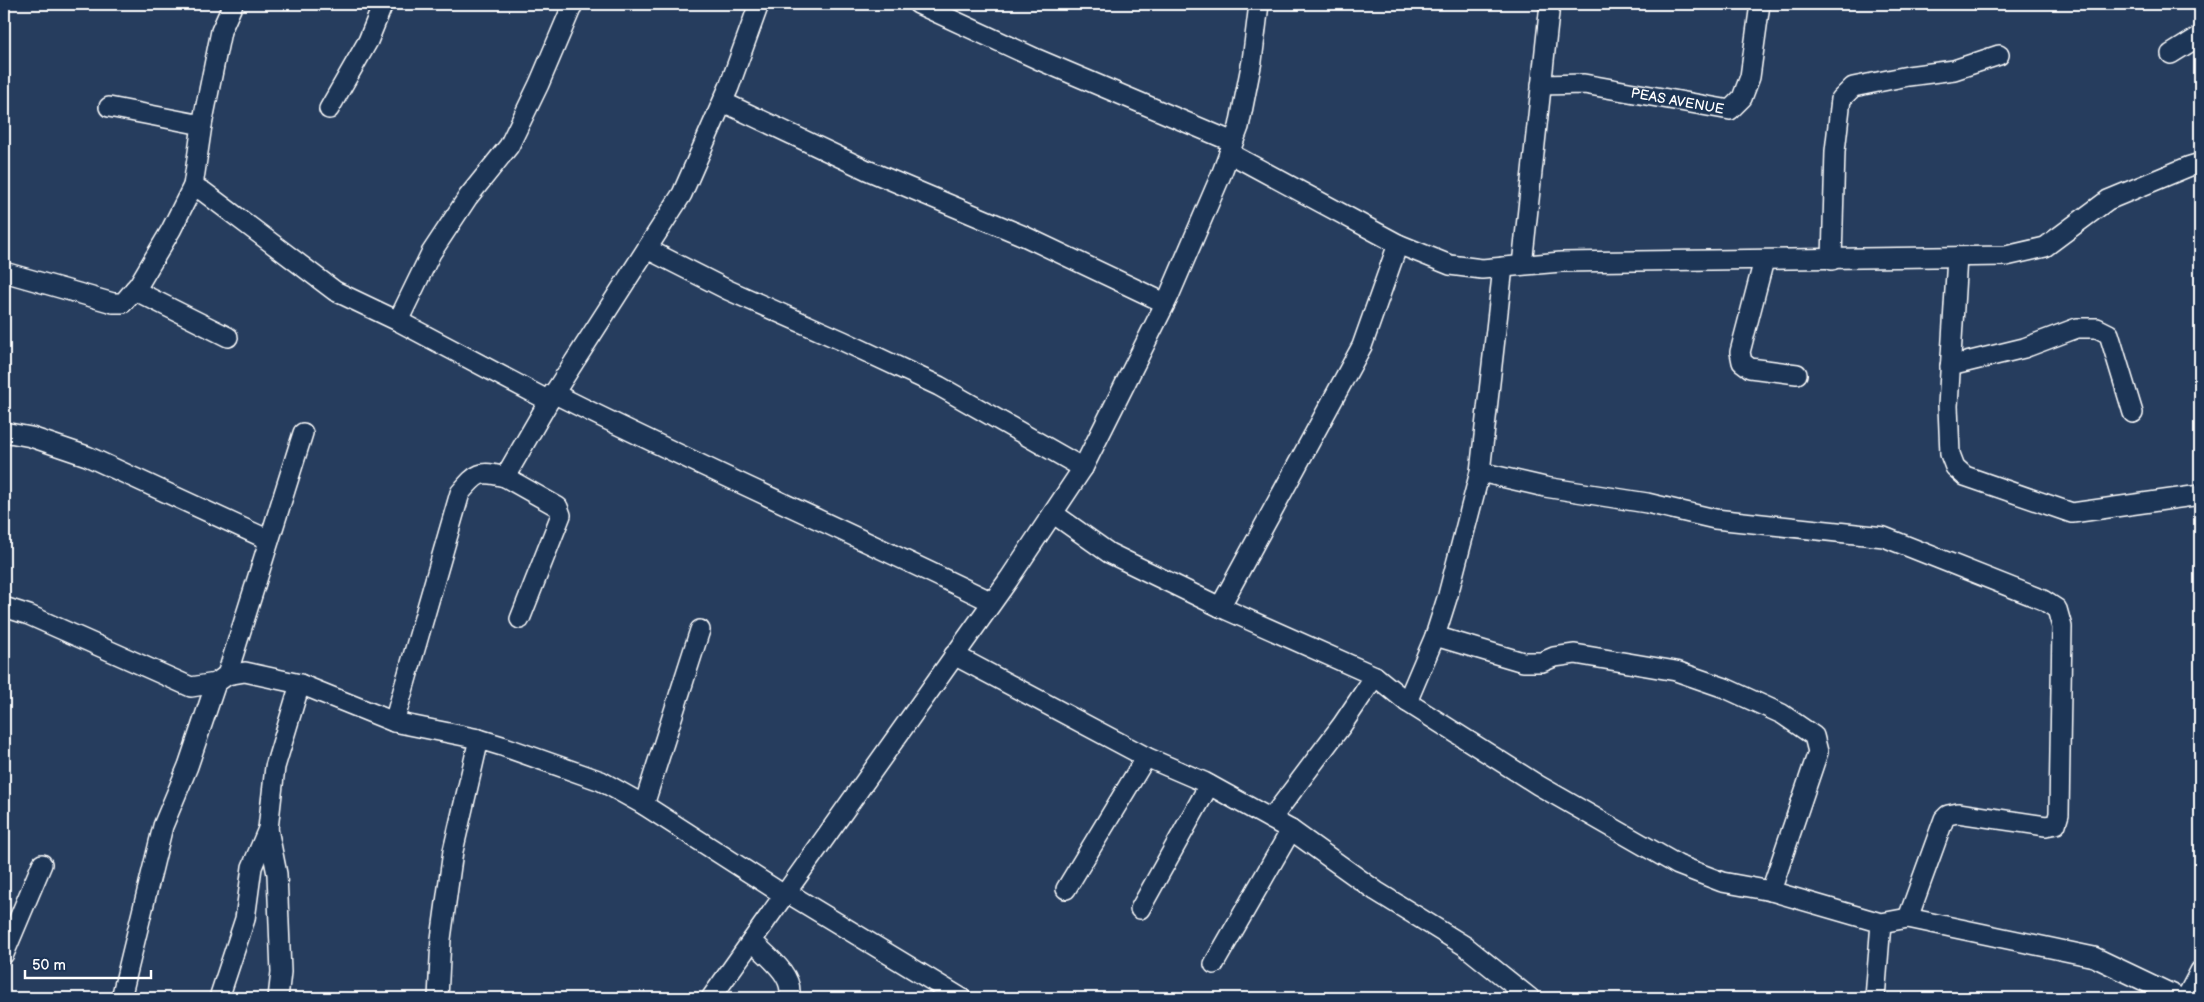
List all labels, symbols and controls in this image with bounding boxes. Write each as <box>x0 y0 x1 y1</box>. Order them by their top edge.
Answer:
street label: PEAS AVENUE <box>1630 84 1725 117</box>
scale bar <box>25 947 151 979</box>
text: 50 m <box>32 956 66 975</box>

